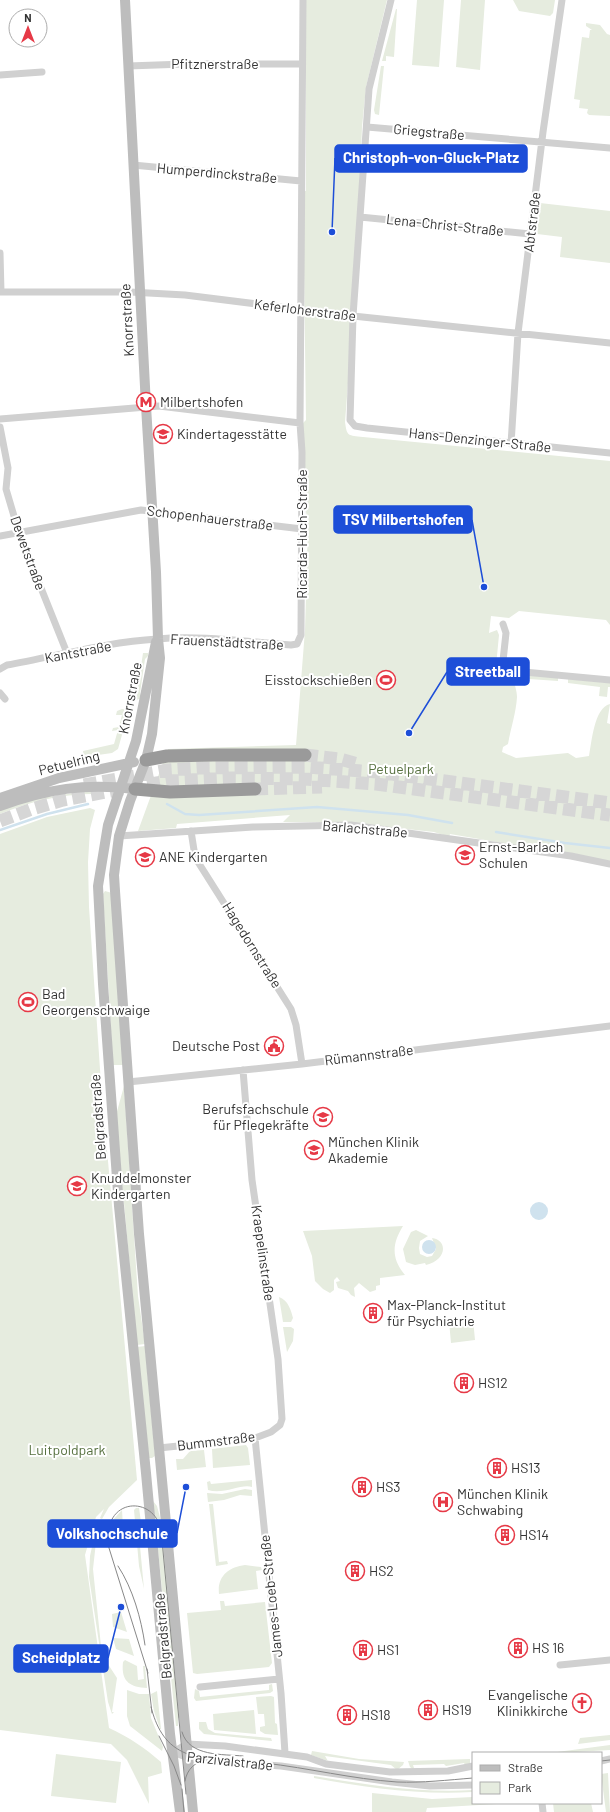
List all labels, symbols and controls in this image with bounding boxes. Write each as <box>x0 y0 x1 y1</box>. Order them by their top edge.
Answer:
north arrow <box>8 8 48 48</box>
text: N <box>24 11 32 24</box>
street label: Pfitznerstraße <box>171 55 259 72</box>
street label: Griegstraße <box>393 120 465 143</box>
callout: Christoph-von-Gluck-Platz <box>335 145 527 172</box>
text: Christoph-von-Gluck-Platz <box>343 148 519 166</box>
street label: Humperdinckstraße <box>156 159 278 186</box>
street label: Abtstraße <box>519 191 544 253</box>
street label: Lena-Christ-Straße <box>385 210 505 239</box>
street label: Knorrstraße <box>116 283 137 357</box>
street label: Keferloherstraße <box>253 295 357 324</box>
metro station icon: Milbertshofen <box>135 391 157 413</box>
place label: Milbertshofen <box>160 393 243 410</box>
school or university icon: Kindertagesstätte <box>152 423 174 445</box>
street label: Hans-Denzinger-Straße <box>408 424 552 455</box>
place label: Kindertagesstätte <box>177 425 287 442</box>
street label: Ricarda-Huch-Straße <box>293 469 310 599</box>
street label: Schopenhauerstraße <box>146 501 274 534</box>
callout: TSV Milbertshofen <box>334 506 472 533</box>
text: TSV Milbertshofen <box>342 510 464 528</box>
street label: Dewetstraße <box>7 513 50 592</box>
street label: Frauenstädtstraße <box>170 630 284 653</box>
street label: Kantstraße <box>43 637 113 666</box>
callout: Streetball <box>447 658 529 685</box>
street label: Knorrstraße <box>114 660 145 735</box>
text: Streetball <box>455 662 521 680</box>
sports icon: Eisstockschießen <box>375 669 397 691</box>
place label: Eisstockschießen <box>265 671 372 688</box>
street label: Petuelring <box>37 747 101 778</box>
park label: Petuelpark <box>368 760 434 777</box>
street label: Barlachstraße <box>322 816 408 841</box>
place label: Ernst-Barlach Schulen <box>479 838 563 871</box>
school or university icon: Ernst-Barlach Schulen <box>454 844 476 866</box>
school or university icon: ANE Kindergarten <box>134 846 156 868</box>
place label: ANE Kindergarten <box>159 848 267 865</box>
street label: Hagedornstraße <box>219 898 286 991</box>
place label: Bad Georgenschwaige <box>42 985 150 1018</box>
sports icon: Bad Georgenschwaige <box>17 991 39 1013</box>
public building icon: Deutsche Post <box>263 1035 285 1057</box>
place label: Deutsche Post <box>172 1037 260 1054</box>
street label: Rümannstraße <box>324 1041 414 1068</box>
street label: Belgradstraße <box>86 1073 109 1161</box>
place label: Berufsfachschule für Pflegekräfte <box>202 1100 309 1133</box>
school or university icon: Berufsfachschule für Pflegekräfte <box>312 1106 334 1128</box>
place label: München Klinik Akademie <box>328 1133 419 1166</box>
school or university icon: München Klinik Akademie <box>303 1139 325 1161</box>
place label: Knuddelmonster Kindergarten <box>91 1169 191 1202</box>
school or university icon: Knuddelmonster Kindergarten <box>66 1175 88 1197</box>
street label: Kraepelinstraße <box>248 1204 279 1302</box>
place label: Max-Planck-Institut für Psychiatrie <box>387 1296 506 1329</box>
building icon: Max-Planck-Institut für Psychiatrie <box>362 1302 384 1324</box>
building icon: HS12 <box>453 1372 475 1394</box>
place label: HS12 <box>478 1374 508 1391</box>
street label: Bummstraße <box>176 1427 256 1454</box>
park label: Luitpoldpark <box>28 1441 106 1458</box>
building icon: HS13 <box>486 1457 508 1479</box>
place label: HS13 <box>511 1459 540 1476</box>
building icon: HS3 <box>351 1476 373 1498</box>
place label: HS3 <box>376 1478 401 1495</box>
place label: München Klinik Schwabing <box>457 1485 548 1518</box>
hospital icon: München Klinik Schwabing <box>432 1491 454 1513</box>
callout: Volkshochschule <box>48 1520 177 1547</box>
text: Volkshochschule <box>56 1524 168 1542</box>
building icon: HS14 <box>494 1524 516 1546</box>
place label: HS14 <box>519 1526 549 1543</box>
street label: James-Loeb-Straße <box>256 1534 285 1658</box>
building icon: HS2 <box>344 1560 366 1582</box>
place label: HS2 <box>369 1562 394 1579</box>
street label: Belgradstraße <box>150 1592 175 1680</box>
building icon: HS 16 <box>507 1637 529 1659</box>
building icon: HS1 <box>352 1639 374 1661</box>
place label: HS 16 <box>532 1639 564 1656</box>
place label: HS1 <box>377 1641 399 1658</box>
callout: Scheidplatz <box>14 1645 108 1672</box>
text: Scheidplatz <box>22 1648 100 1666</box>
place label: Evangelische Klinikkirche <box>488 1686 568 1719</box>
church icon: Evangelische Klinikkirche <box>571 1692 593 1714</box>
building icon: HS19 <box>417 1699 439 1721</box>
place label: HS19 <box>442 1701 472 1718</box>
building icon: HS18 <box>336 1704 358 1726</box>
place label: HS18 <box>361 1706 391 1723</box>
street label: Parzivalstraße <box>186 1748 274 1773</box>
legend <box>472 1752 602 1804</box>
text: Straße <box>508 1760 543 1774</box>
text: Park <box>508 1780 532 1794</box>

